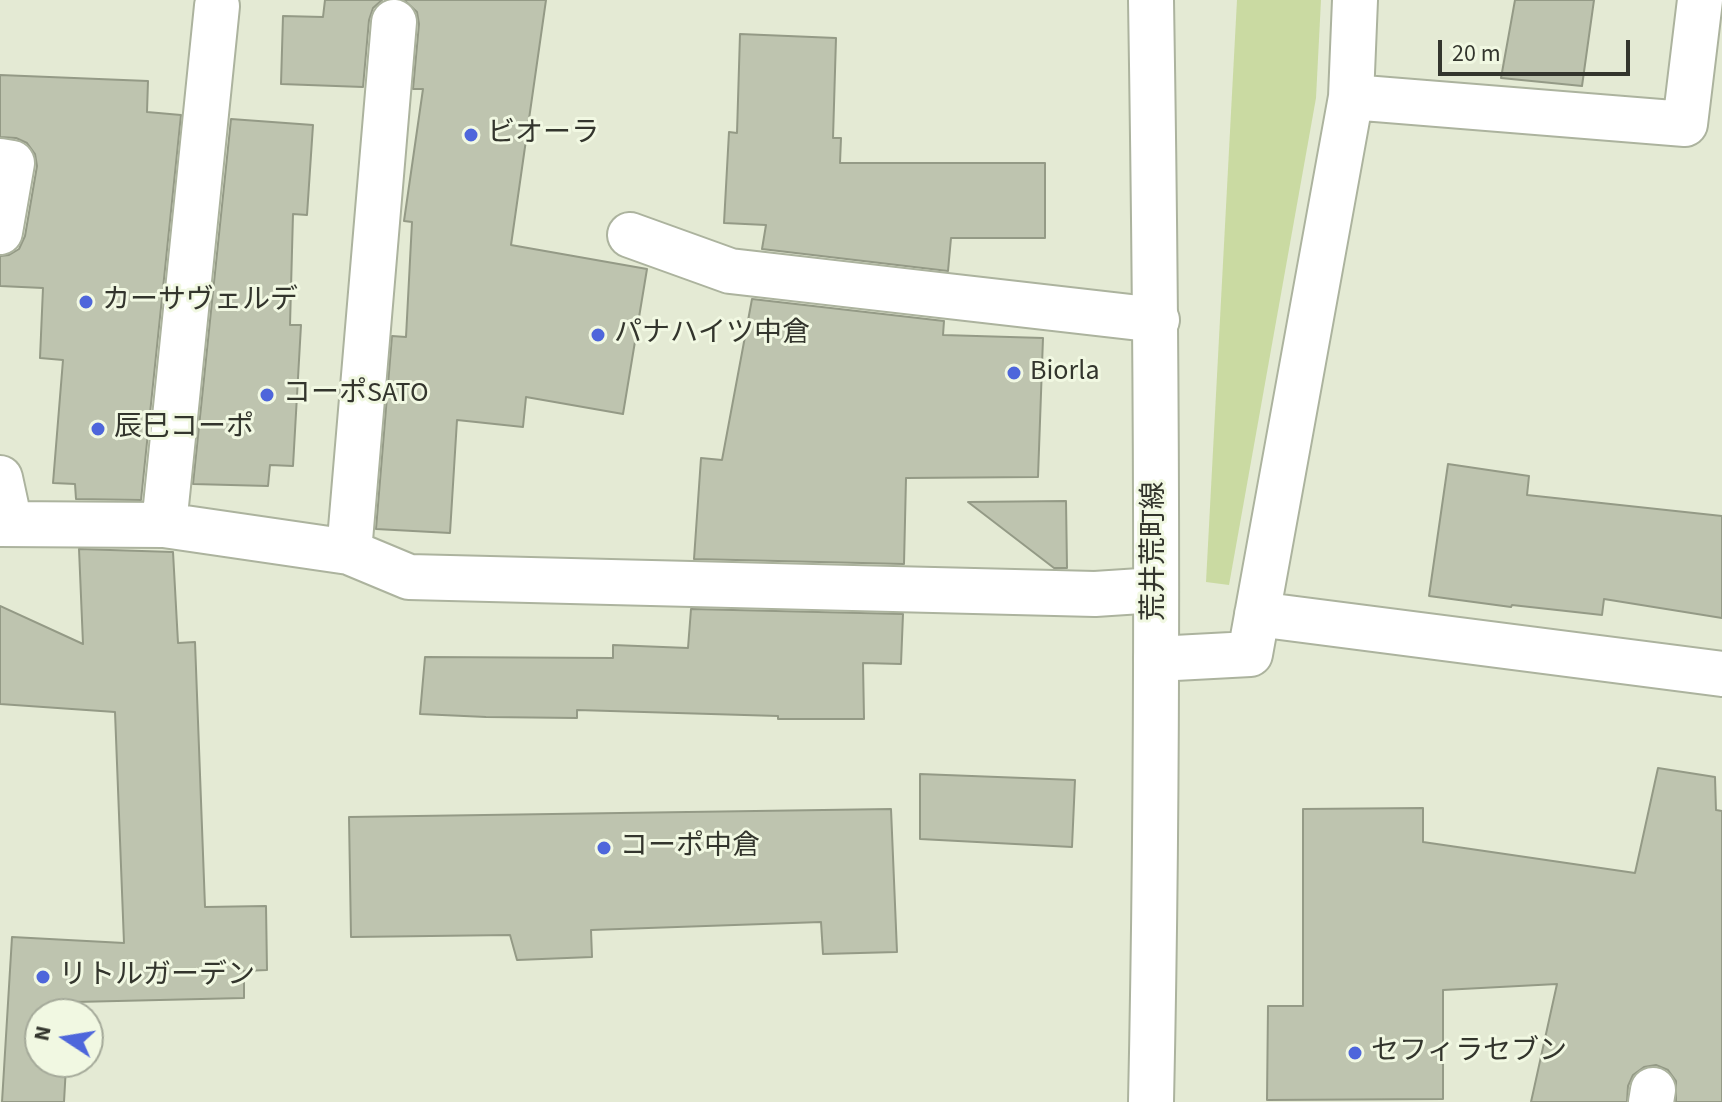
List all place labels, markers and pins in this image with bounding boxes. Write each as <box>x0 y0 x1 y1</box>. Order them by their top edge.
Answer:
place label: ビオーラ <box>487 118 599 152</box>
marker: ビオーラ <box>462 126 480 144</box>
place label: カーサヴェルデ <box>102 285 298 319</box>
marker: カーサヴェルデ <box>77 293 95 311</box>
place label: パナハイツ中倉 <box>614 318 810 352</box>
marker: パナハイツ中倉 <box>589 326 607 344</box>
place label: Biorla <box>1030 356 1099 390</box>
marker: Biorla <box>1005 364 1023 382</box>
place label: コーポSATO <box>283 378 429 412</box>
marker: コーポSATO <box>258 386 276 404</box>
place label: 辰巳コーポ <box>114 412 254 446</box>
marker: 辰巳コーポ <box>89 420 107 438</box>
place label: コーポ中倉 <box>620 831 760 865</box>
marker: コーポ中倉 <box>595 839 613 857</box>
place label: リトルガーデン <box>59 960 255 994</box>
marker: リトルガーデン <box>34 968 52 986</box>
place label: セフィラセブン <box>1371 1036 1567 1070</box>
marker: セフィラセブン <box>1346 1044 1364 1062</box>

